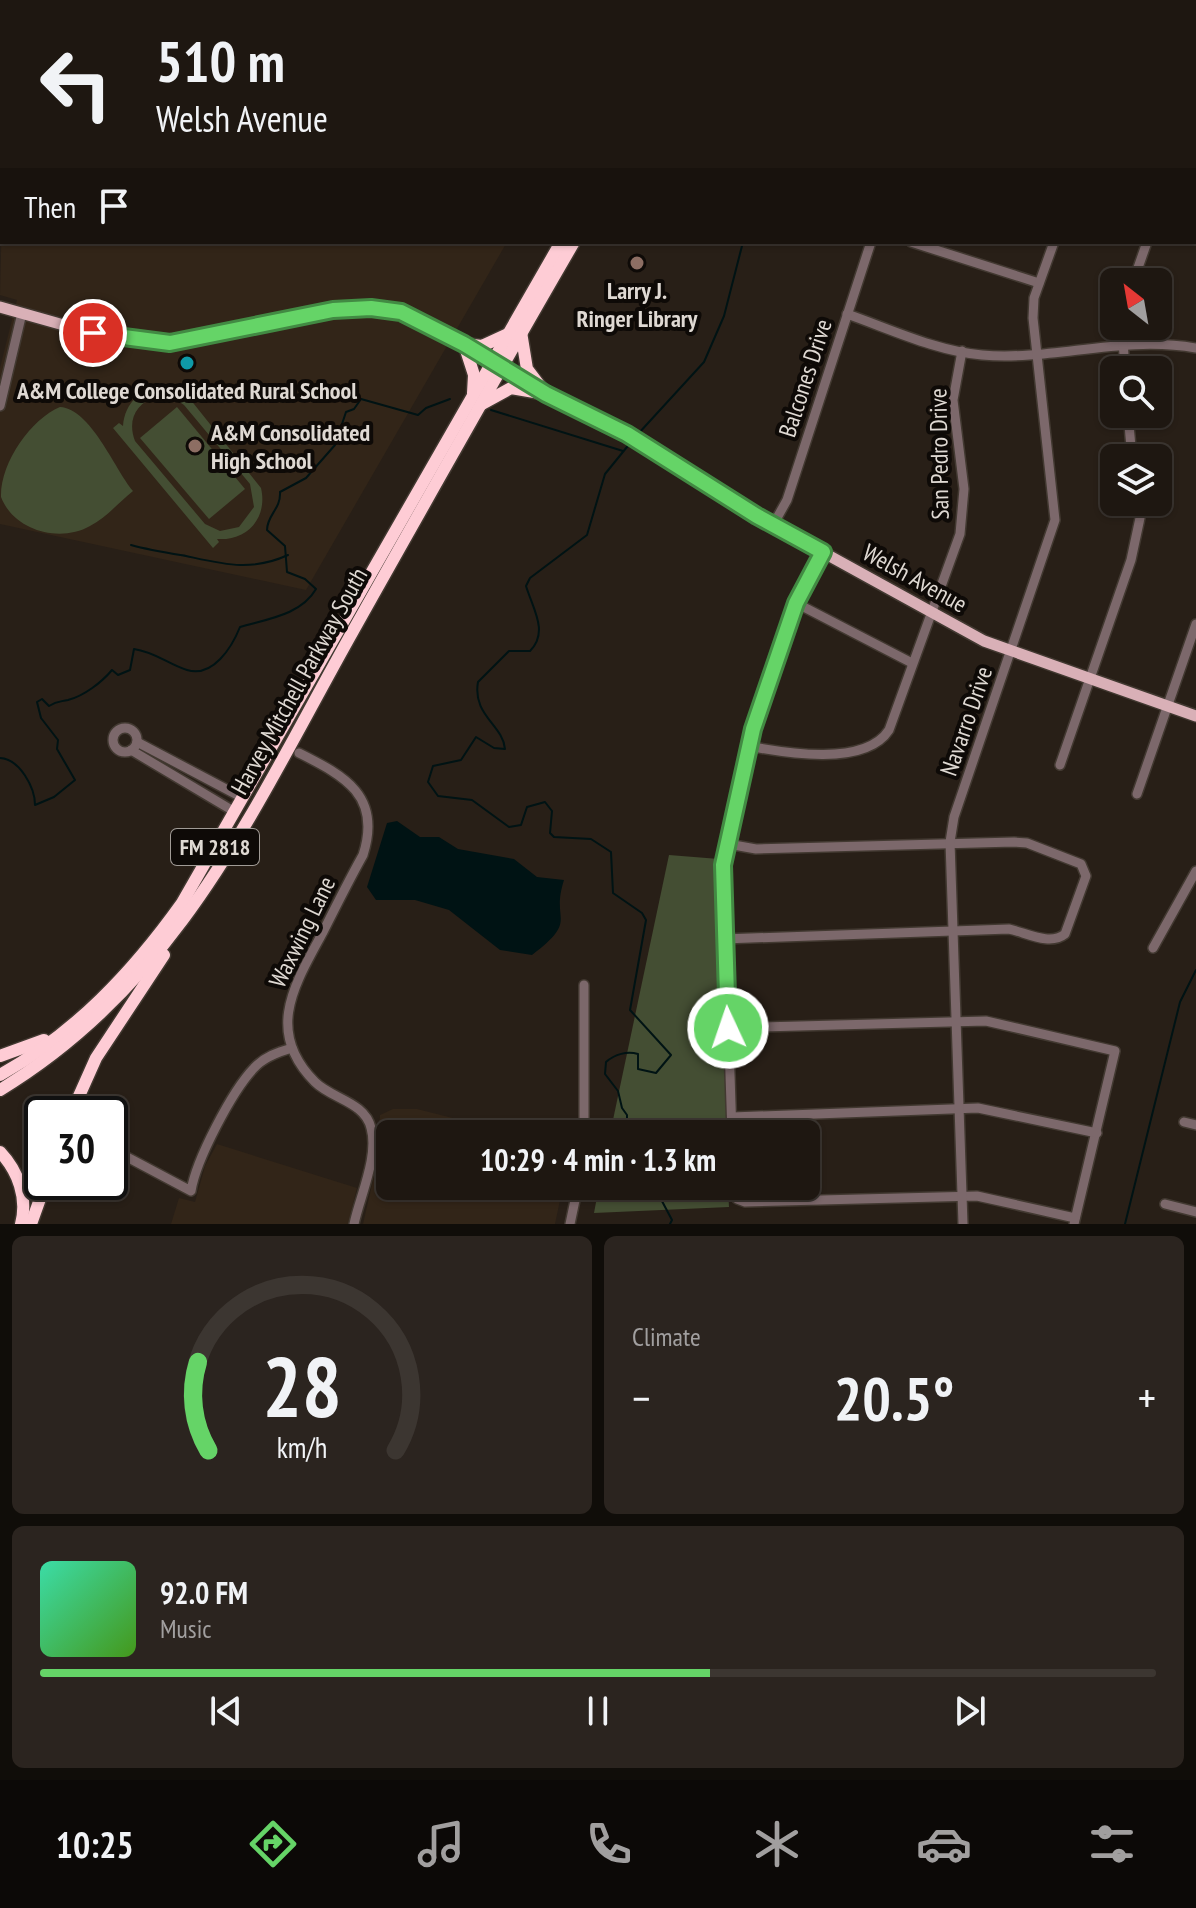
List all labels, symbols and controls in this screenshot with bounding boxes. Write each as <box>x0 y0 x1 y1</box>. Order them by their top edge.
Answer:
text: 510 m <box>156 25 285 97</box>
icon: left <box>24 32 128 136</box>
text: Welsh Avenue <box>156 95 328 142</box>
icon: arrive <box>92 184 136 228</box>
text: Then <box>24 187 76 226</box>
marker: Larry J. Ringer Library <box>628 254 646 272</box>
north arrow <box>1100 268 1172 340</box>
map controls <box>1100 268 1172 516</box>
place label: Larry J. Ringer Library <box>577 275 698 334</box>
pin <box>59 299 127 367</box>
icon: arrive <box>71 311 115 355</box>
street label: Balcones Drive <box>771 315 839 441</box>
marker: A&M College Consolidated Rural School <box>178 354 196 372</box>
button: search <box>1100 356 1172 428</box>
place label: A&M College Consolidated Rural School <box>16 375 357 406</box>
street label: San Pedro Drive <box>922 388 956 520</box>
place label: A&M Consolidated High School <box>210 417 370 476</box>
marker: A&M Consolidated High School <box>186 437 204 455</box>
button: layers <box>1100 444 1172 516</box>
street label: Welsh Avenue <box>857 537 973 619</box>
street label: Harvey Mitchell Parkway South <box>224 562 374 800</box>
street label: Navarro Drive <box>933 662 999 780</box>
road number: FM 2818 <box>171 829 259 865</box>
street label: Waxwing Lane <box>262 871 342 993</box>
position arrow <box>686 986 770 1070</box>
speed limit sign: 30 <box>24 1096 128 1200</box>
text: 10:29 · 4 min · 1.3 km <box>480 1140 716 1179</box>
text: Climate <box>632 1320 701 1353</box>
text: 28 <box>262 1332 342 1440</box>
text: 20.5° <box>834 1359 954 1437</box>
text: − <box>632 1369 650 1426</box>
text: + <box>1138 1369 1156 1426</box>
text: km/h <box>277 1429 327 1466</box>
text: 92.0 FM <box>160 1573 248 1612</box>
text: Music <box>160 1612 212 1645</box>
icon: previous <box>204 1689 248 1733</box>
icon: pause <box>576 1689 620 1733</box>
icon: next <box>948 1689 992 1733</box>
icon: directions <box>245 1816 301 1872</box>
icon: music <box>413 1816 469 1872</box>
icon: phone <box>581 1816 637 1872</box>
icon: climate <box>749 1816 805 1872</box>
icon: car <box>916 1816 972 1872</box>
icon: filters <box>1084 1816 1140 1872</box>
text: 10:25 <box>56 1821 134 1868</box>

